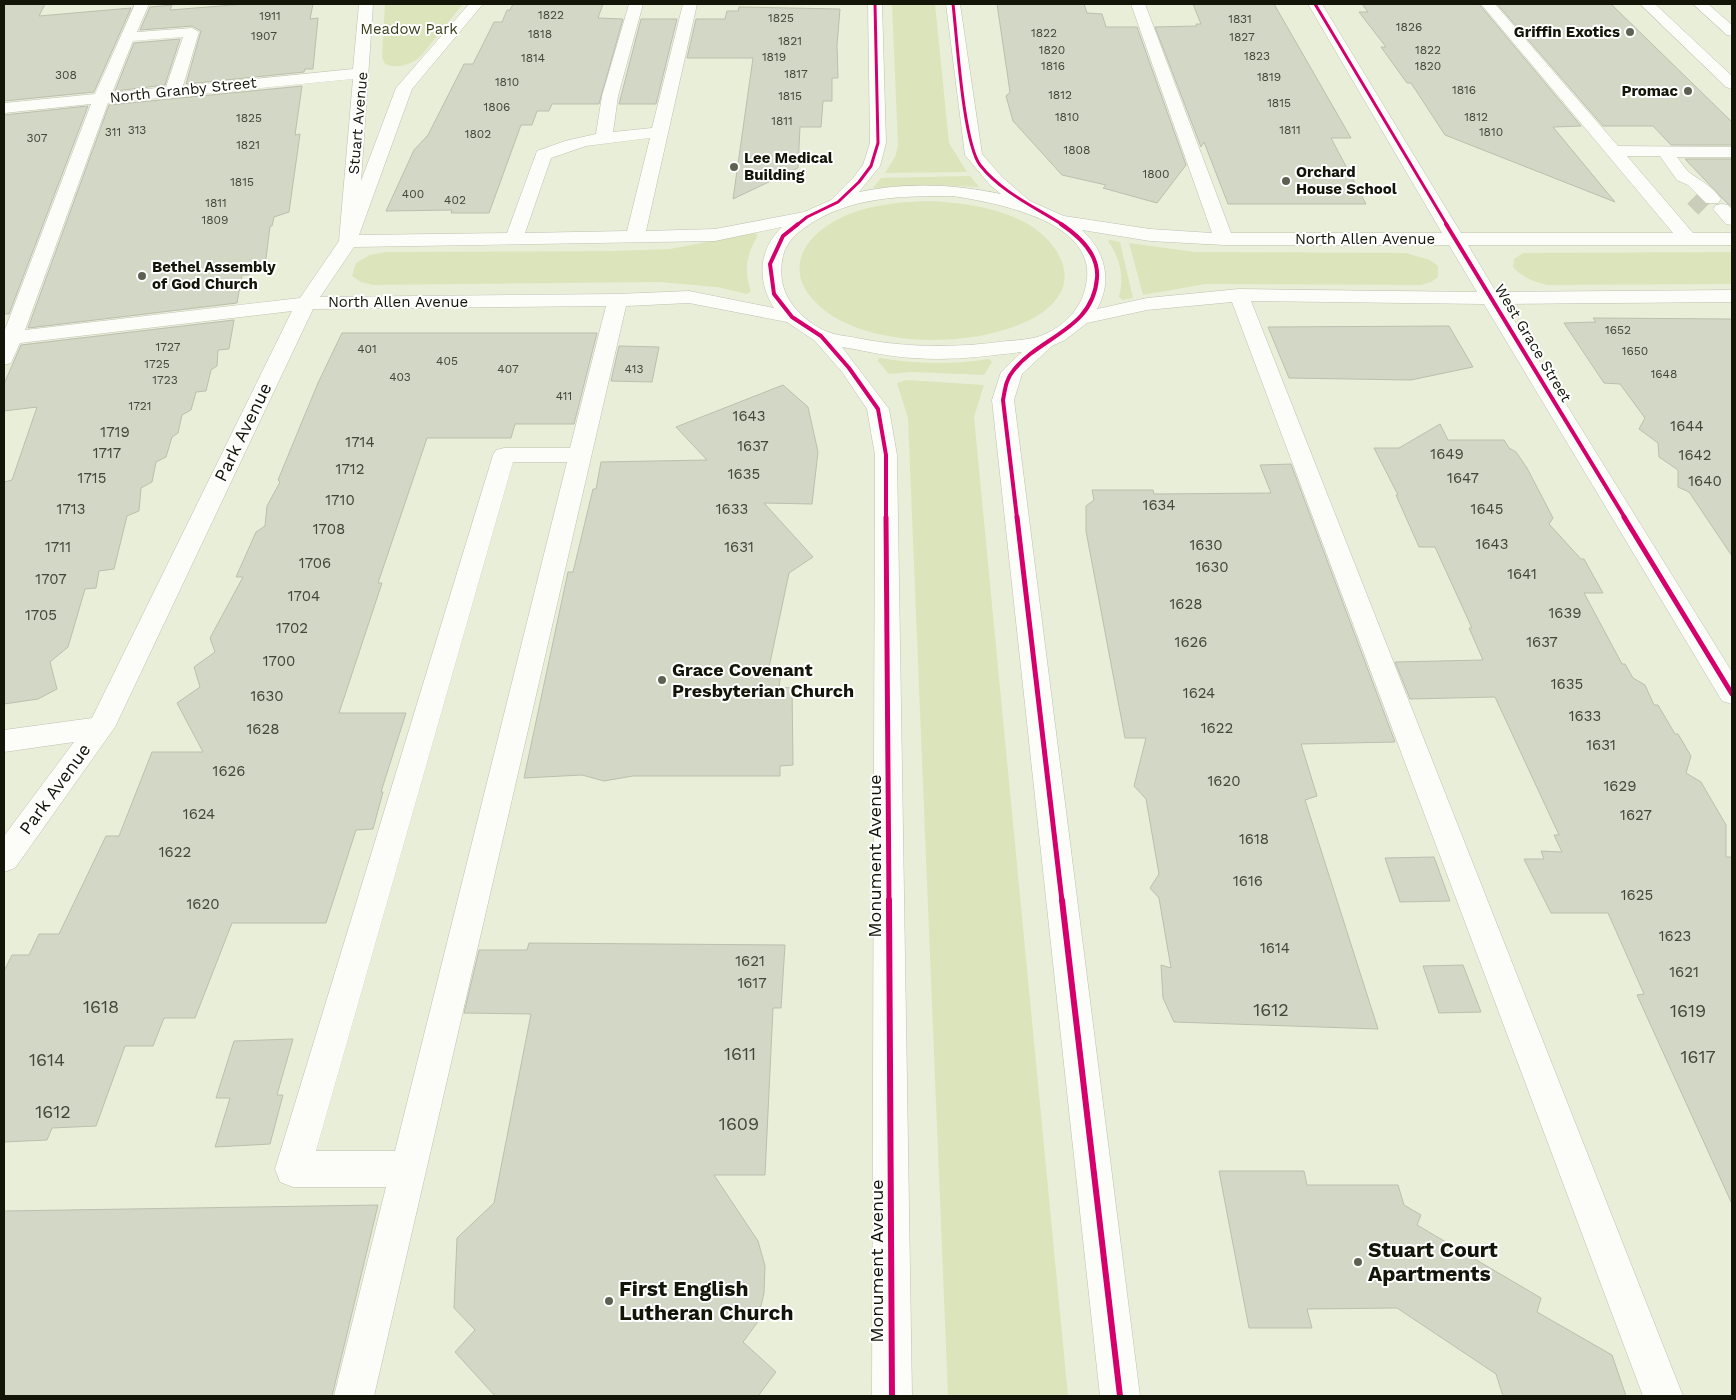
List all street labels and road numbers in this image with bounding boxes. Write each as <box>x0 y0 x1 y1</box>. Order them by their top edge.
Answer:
street label: Stuart Avenue <box>345 71 371 175</box>
street label: North Granby Street <box>109 73 258 107</box>
street label: North Allen Avenue <box>1295 230 1435 248</box>
street label: West Grace Street <box>1491 281 1576 406</box>
street label: North Allen Avenue <box>328 293 468 311</box>
street label: Park Avenue <box>210 379 276 485</box>
street label: Park Avenue <box>15 739 95 838</box>
street label: Monument Avenue <box>864 774 885 938</box>
street label: Monument Avenue <box>866 1179 887 1343</box>

